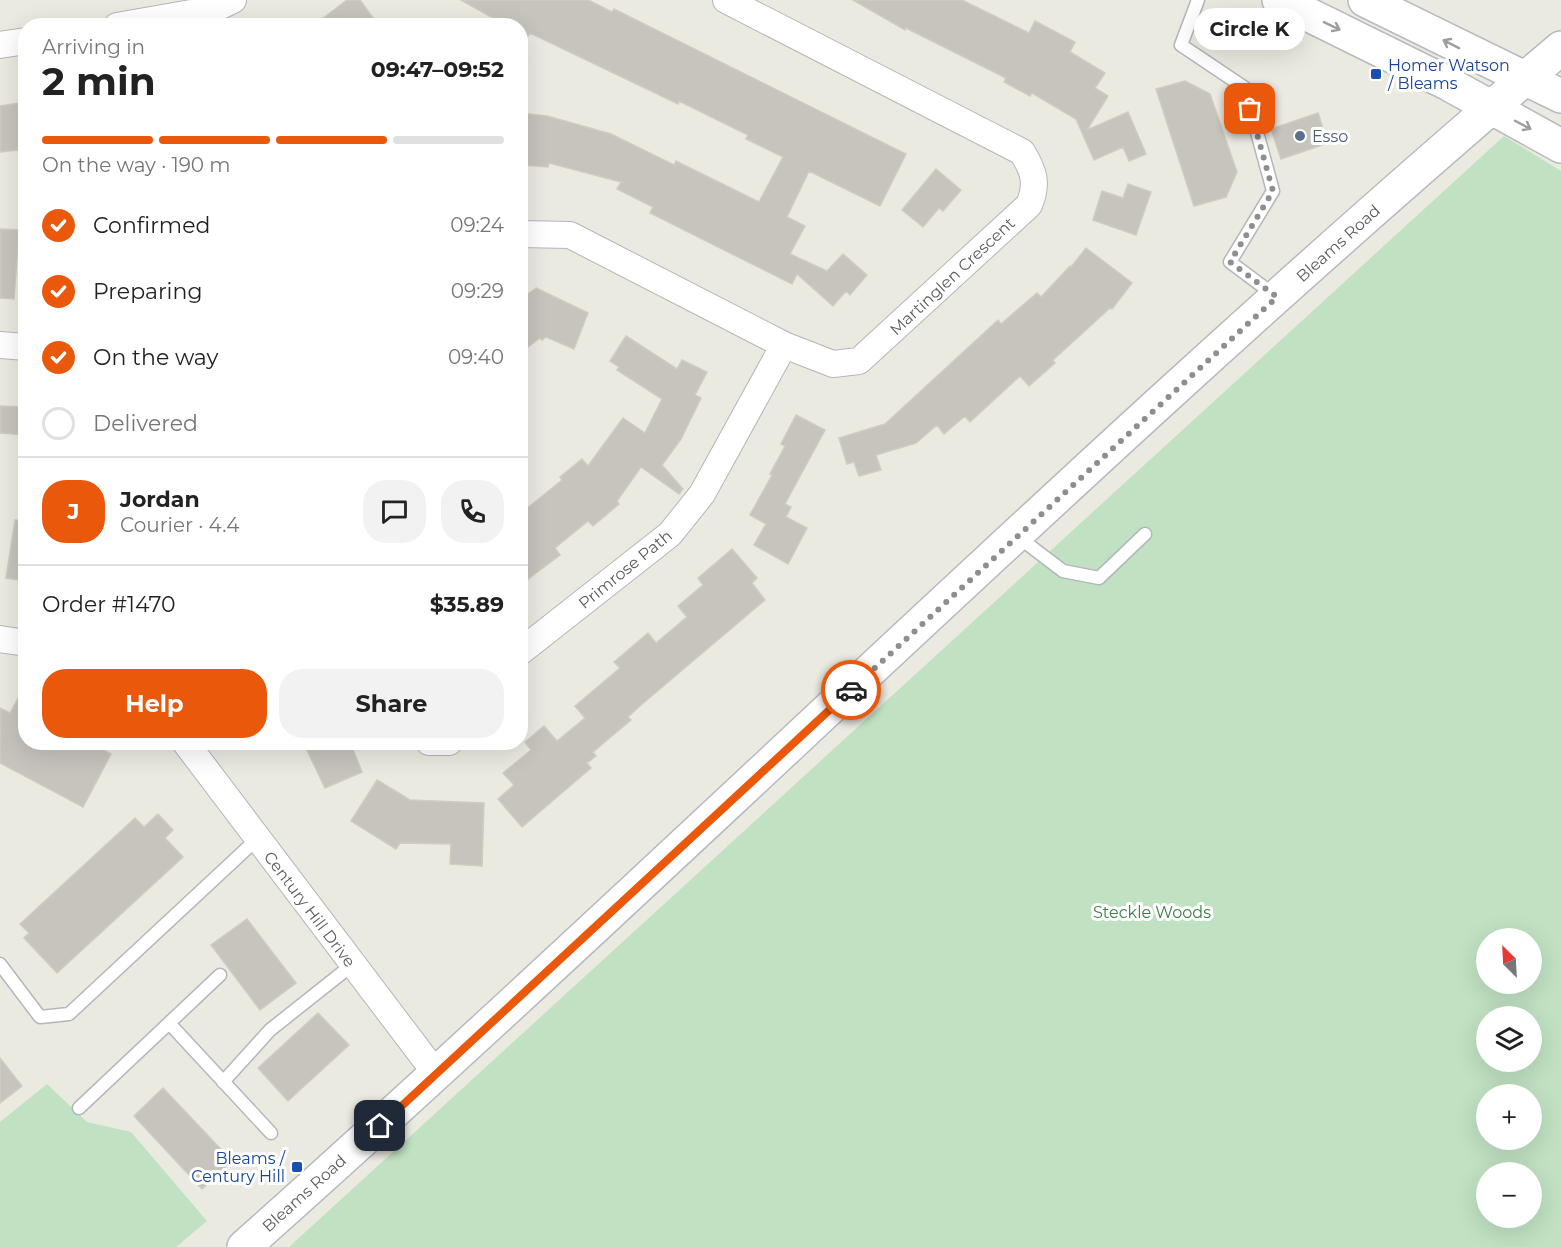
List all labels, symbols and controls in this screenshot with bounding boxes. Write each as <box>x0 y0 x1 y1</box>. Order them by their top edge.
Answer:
callout: Circle K <box>1194 7 1306 49</box>
text: Circle K <box>1210 17 1289 41</box>
one-way arrow <box>1322 21 1340 32</box>
text: Arriving in <box>42 35 145 59</box>
one-way arrow <box>1443 37 1461 49</box>
text: 09:47–09:52 <box>371 56 504 83</box>
place label: Homer Watson / Bleams <box>1387 56 1510 93</box>
text: 2 min <box>42 57 156 105</box>
marker: Homer Watson / Bleams <box>1369 67 1383 81</box>
pin <box>1224 83 1275 134</box>
icon: bag <box>1233 92 1266 125</box>
one-way arrow <box>1514 120 1532 131</box>
place label: Esso <box>1312 127 1348 146</box>
marker: Esso <box>1293 129 1307 143</box>
text: On the way · 190 m <box>42 153 231 177</box>
street label: Bleams Road <box>1293 201 1384 286</box>
icon: check <box>42 209 75 242</box>
text: Confirmed <box>93 212 210 239</box>
text: 09:24 <box>450 213 504 237</box>
street label: Martinglen Crescent <box>886 213 1019 339</box>
icon: check <box>42 275 75 308</box>
text: Preparing <box>93 278 202 305</box>
text: 09:29 <box>451 279 504 303</box>
icon: check <box>42 341 75 374</box>
text: On the way <box>93 344 218 371</box>
text: 09:40 <box>448 345 504 369</box>
text: Delivered <box>93 410 198 437</box>
button: chat <box>363 480 426 543</box>
button: phone <box>441 480 504 543</box>
text: Jordan <box>120 486 200 513</box>
text: J <box>68 498 79 525</box>
text: Courier · 4.4 <box>120 513 239 537</box>
street label: Primrose Path <box>575 526 676 613</box>
text: Order #1470 <box>42 591 176 618</box>
text: $35.89 <box>430 591 504 618</box>
courier <box>821 660 881 720</box>
button: Help <box>42 669 267 738</box>
button: Share <box>279 669 504 738</box>
icon: car <box>835 674 868 707</box>
street label: Century Hill Drive <box>260 848 359 971</box>
park label: Steckle Woods <box>1093 903 1211 922</box>
north arrow <box>1476 928 1542 994</box>
map controls <box>1476 928 1542 1228</box>
button: layers <box>1476 1006 1542 1072</box>
button: + <box>1476 1084 1542 1150</box>
pin <box>354 1100 405 1151</box>
icon: home <box>363 1109 396 1142</box>
place label: Bleams / Century Hill <box>191 1149 286 1186</box>
street label: Bleams Road <box>259 1151 350 1236</box>
marker: Bleams / Century Hill <box>290 1160 304 1174</box>
button: − <box>1476 1162 1542 1228</box>

